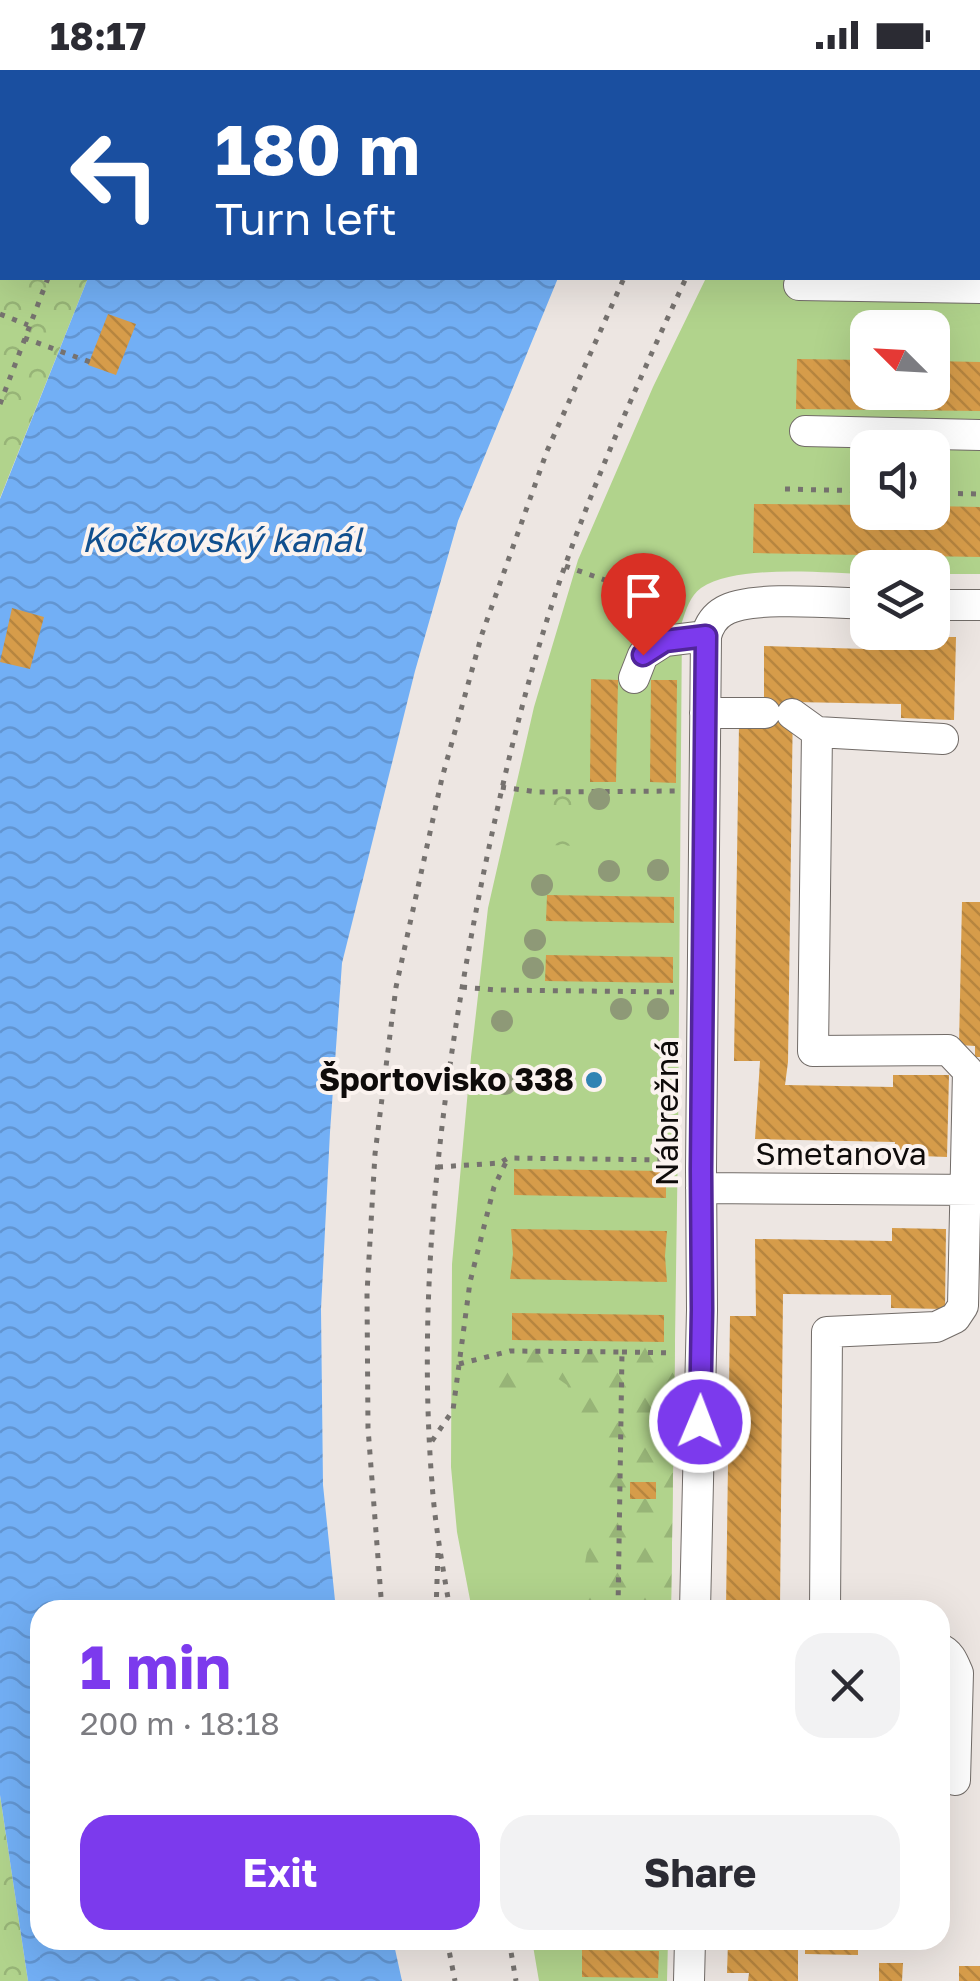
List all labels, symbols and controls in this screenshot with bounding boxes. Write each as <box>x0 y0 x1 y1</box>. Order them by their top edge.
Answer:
text: 18:17 <box>50 13 146 58</box>
text: 180 m <box>215 106 420 190</box>
icon: left <box>50 110 180 240</box>
text: Turn left <box>215 191 397 245</box>
north arrow <box>850 310 950 410</box>
map controls <box>850 310 950 650</box>
button: sound <box>850 430 950 530</box>
water label: Kočkovský kanál <box>81 518 364 560</box>
button: layers <box>850 550 950 650</box>
pin <box>601 553 686 656</box>
icon: arrive <box>616 568 671 623</box>
street label: Nábrežná <box>647 1040 685 1186</box>
place label: Športovisko 338 <box>319 1060 574 1098</box>
marker: Športovisko 338 <box>583 1069 605 1091</box>
street label: Smetanova <box>755 1134 927 1172</box>
position arrow <box>648 1370 752 1474</box>
text: 1 min <box>80 1630 231 1702</box>
button: close <box>795 1633 900 1738</box>
text: 200 m · 18:18 <box>80 1704 280 1742</box>
button: Exit <box>80 1815 480 1930</box>
button: Share <box>500 1815 900 1930</box>

